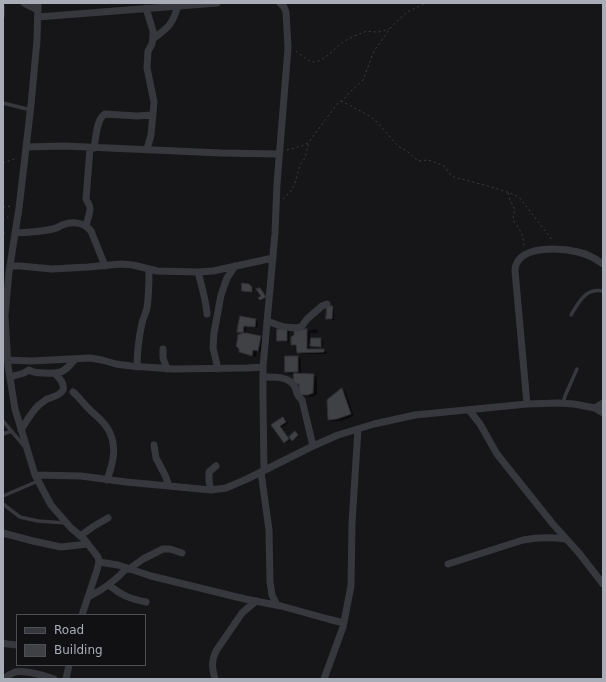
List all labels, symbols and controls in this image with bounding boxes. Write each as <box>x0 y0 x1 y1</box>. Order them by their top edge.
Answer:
legend <box>16 614 146 666</box>
text: Road <box>54 623 84 637</box>
text: Building <box>54 643 103 657</box>

